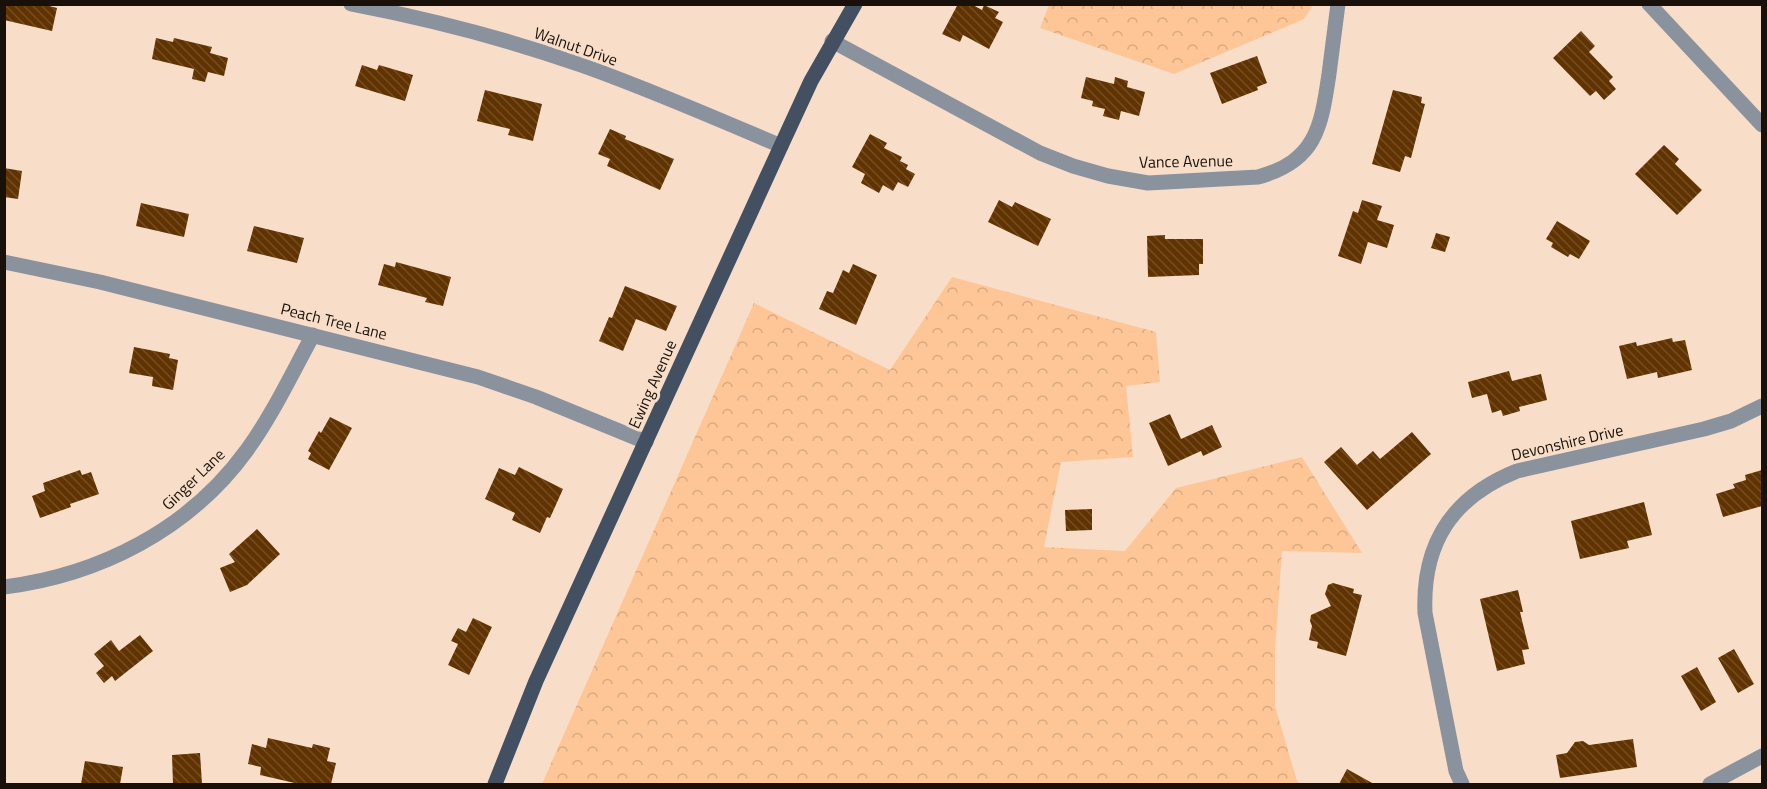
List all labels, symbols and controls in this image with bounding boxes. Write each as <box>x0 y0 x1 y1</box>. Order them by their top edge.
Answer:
street label: Walnut Drive <box>531 21 621 71</box>
street label: Vance Avenue <box>1139 148 1233 174</box>
street label: Peach Tree Lane <box>278 296 390 346</box>
street label: Ewing Avenue <box>622 336 682 432</box>
street label: Devonshire Drive <box>1509 417 1625 467</box>
street label: Ginger Lane <box>156 443 230 515</box>

